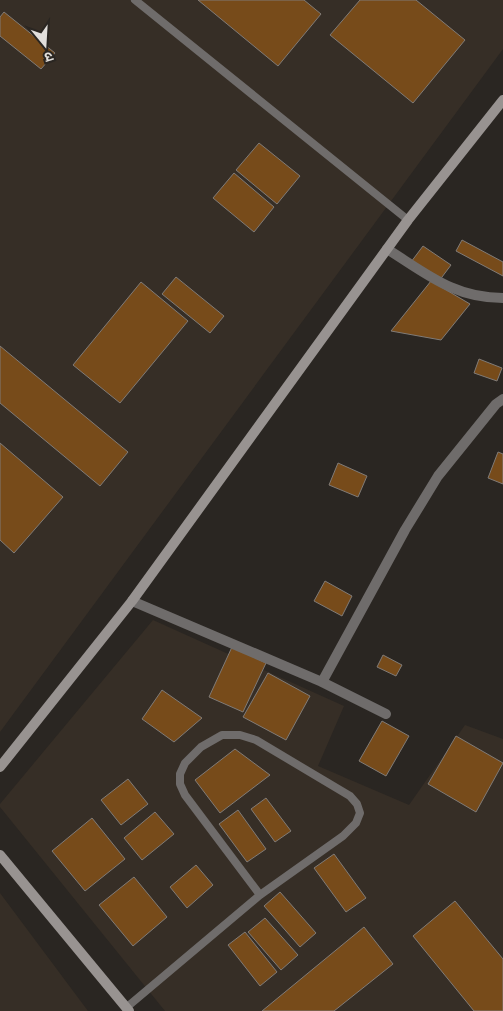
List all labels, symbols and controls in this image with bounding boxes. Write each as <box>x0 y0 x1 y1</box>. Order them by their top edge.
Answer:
north arrow <box>20 20 70 70</box>
text: उ <box>42 48 56 67</box>

